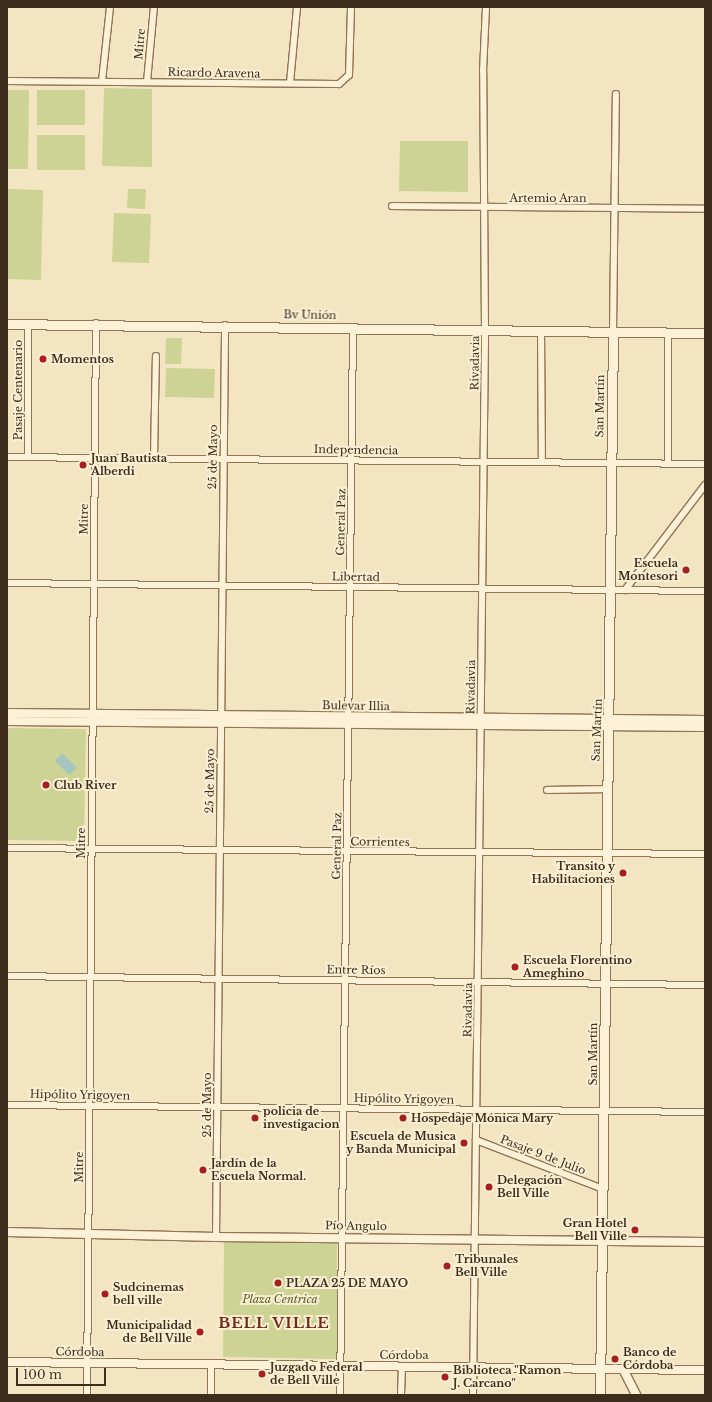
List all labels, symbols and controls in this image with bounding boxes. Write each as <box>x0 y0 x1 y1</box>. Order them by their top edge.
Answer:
street label: Mitre <box>132 28 148 60</box>
street label: Ricardo Aravena <box>167 66 261 80</box>
street label: Artemio Aran <box>509 191 587 205</box>
street label: Bv Unión <box>283 308 337 322</box>
street label: Rivadavia <box>468 335 482 391</box>
street label: Pasaje Centenario <box>11 340 25 440</box>
place label: Momentos <box>51 352 114 366</box>
marker: Momentos <box>38 354 48 364</box>
street label: San Martín <box>593 375 607 437</box>
street label: 25 de Mayo <box>206 424 220 490</box>
street label: Independencia <box>314 443 398 457</box>
place label: Juan Bautista Alberdi <box>91 452 167 478</box>
marker: Juan Bautista Alberdi <box>78 460 88 470</box>
street label: General Paz <box>334 488 348 556</box>
street label: Mitre <box>77 503 91 535</box>
place label: Escuela Montesori <box>618 557 678 583</box>
marker: Escuela Montesori <box>681 565 691 575</box>
street label: Libertad <box>332 570 380 584</box>
street label: Rivadavia <box>464 659 478 715</box>
street label: San Martín <box>589 698 605 762</box>
street label: Bulevar Illia <box>322 699 390 713</box>
street label: 25 de Mayo <box>203 748 217 814</box>
place label: Club River <box>54 778 116 792</box>
marker: Club River <box>41 780 51 790</box>
street label: General Paz <box>330 812 344 880</box>
street label: Mitre <box>74 827 88 859</box>
street label: Corrientes <box>350 835 410 849</box>
place label: Transito y Habilitaciones <box>532 860 615 886</box>
marker: Transito y Habilitaciones <box>618 868 628 878</box>
place label: Escuela Florentino Ameghino <box>523 954 632 980</box>
marker: Escuela Florentino Ameghino <box>510 962 520 972</box>
street label: Entre Ríos <box>326 963 386 977</box>
street label: Rivadavia <box>461 982 475 1038</box>
street label: San Martín <box>586 1023 600 1085</box>
street label: 25 de Mayo <box>200 1073 214 1137</box>
street label: Hipólito Yrigoyen <box>29 1088 131 1102</box>
street label: Hipólito Yrigoyen <box>353 1092 455 1106</box>
place label: policia de investigacion <box>263 1105 339 1131</box>
place label: Hospedaje Mónica Mary <box>411 1111 553 1125</box>
marker: policia de investigacion <box>250 1113 260 1123</box>
marker: Hospedaje Mónica Mary <box>398 1113 408 1123</box>
place label: Escuela de Musica y Banda Municipal <box>346 1130 456 1156</box>
street label: Pasaje 9 de Julio <box>498 1133 588 1177</box>
marker: Escuela de Musica y Banda Municipal <box>459 1138 469 1148</box>
street label: Mitre <box>72 1151 86 1183</box>
place label: Jardín de la Escuela Normal. <box>211 1157 306 1183</box>
marker: Jardín de la Escuela Normal. <box>198 1165 208 1175</box>
place label: Delegación Bell Ville <box>497 1174 562 1200</box>
marker: Delegación Bell Ville <box>484 1182 494 1192</box>
place label: Gran Hotel Bell Ville <box>563 1217 627 1243</box>
street label: Pío Angulo <box>325 1219 387 1233</box>
marker: Gran Hotel Bell Ville <box>630 1225 640 1235</box>
place label: Tribunales Bell Ville <box>455 1253 518 1279</box>
marker: Tribunales Bell Ville <box>442 1261 452 1271</box>
place label: PLAZA 25 DE MAYO <box>286 1276 409 1290</box>
marker: PLAZA 25 DE MAYO <box>273 1278 283 1288</box>
place label: Sudcinemas bell ville <box>113 1281 184 1307</box>
marker: Sudcinemas bell ville <box>100 1289 110 1299</box>
park label: Plaza Centrica <box>242 1292 318 1306</box>
district label: BELL VILLE <box>218 1314 330 1332</box>
place label: Municipalidad de Bell Ville <box>106 1319 192 1345</box>
marker: Municipalidad de Bell Ville <box>195 1327 205 1337</box>
street label: Córdoba <box>55 1345 105 1359</box>
place label: Banco de Córdoba <box>623 1346 677 1372</box>
street label: Córdoba <box>379 1348 429 1362</box>
marker: Banco de Córdoba <box>610 1354 620 1364</box>
scale bar <box>18 1360 108 1386</box>
place label: Juzgado Federal de Bell Ville <box>270 1361 363 1387</box>
place label: Biblioteca "Ramon J. Carcano" <box>453 1364 561 1390</box>
text: 100 m <box>23 1367 62 1382</box>
marker: Juzgado Federal de Bell Ville <box>257 1369 267 1379</box>
marker: Biblioteca "Ramon J. Carcano" <box>440 1372 450 1382</box>

